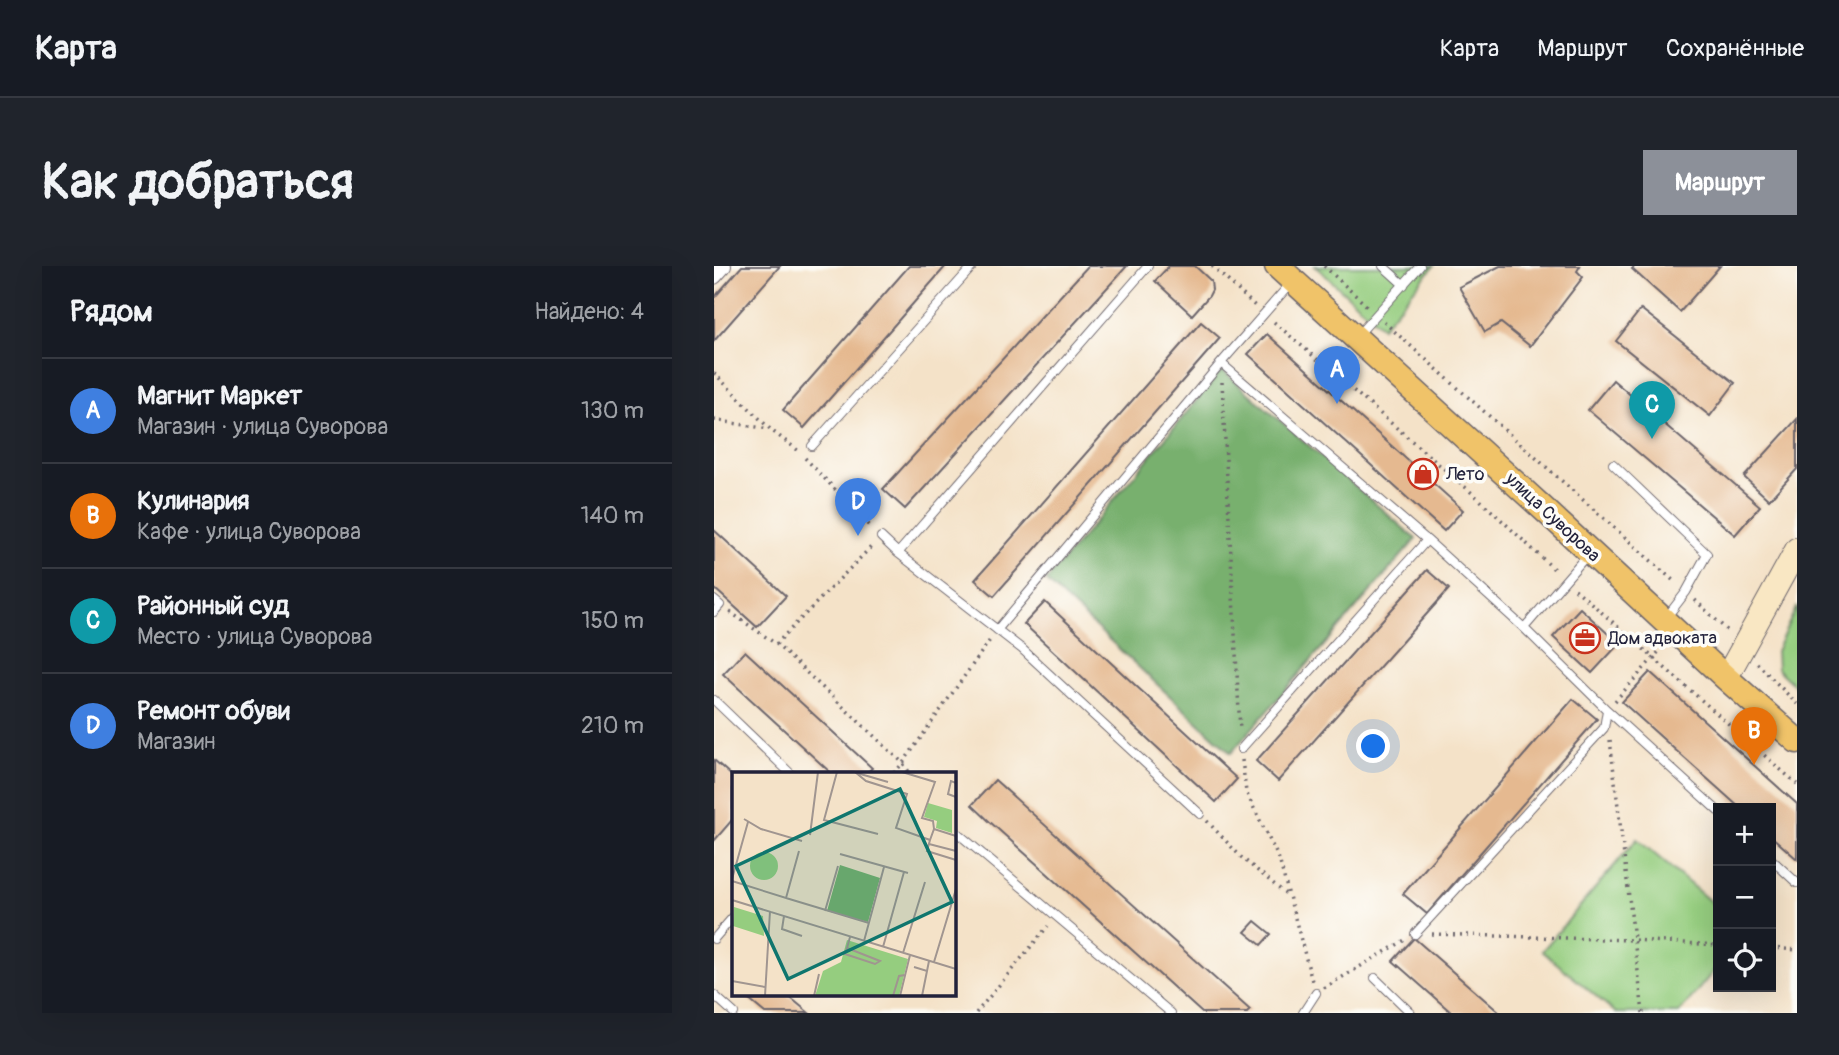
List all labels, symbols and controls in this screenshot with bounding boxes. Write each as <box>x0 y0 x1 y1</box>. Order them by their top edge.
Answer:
text: Карта <box>35 28 117 69</box>
text: Карта <box>1440 34 1499 63</box>
text: Маршрут <box>1537 34 1628 63</box>
text: Сохранённые <box>1666 34 1804 63</box>
button: Маршрут <box>1643 150 1797 215</box>
text: Как добраться <box>42 152 354 213</box>
text: Рядом <box>70 293 153 330</box>
text: Найдено: 4 <box>534 297 644 326</box>
pin: A <box>1314 346 1360 404</box>
text: Магнит Маркет <box>137 380 302 412</box>
pin: C <box>1629 381 1675 439</box>
text: A <box>86 396 100 425</box>
text: 130 m <box>581 396 644 425</box>
text: Магазин · улица Суворова <box>137 412 388 441</box>
shop icon: Лето <box>1406 457 1440 491</box>
place label: Лето <box>1445 463 1485 486</box>
street label: улица Суворова <box>1500 467 1605 567</box>
pin: D <box>835 478 881 536</box>
text: Кулинария <box>137 485 249 517</box>
text: B <box>86 501 100 530</box>
text: 140 m <box>581 501 644 530</box>
text: Кафе · улица Суворова <box>137 517 361 546</box>
text: Районный суд <box>137 590 289 622</box>
text: C <box>86 606 100 635</box>
text: 150 m <box>581 606 644 635</box>
office icon: Дом адвоката <box>1568 621 1602 655</box>
text: Место · улица Суворова <box>137 622 373 651</box>
place label: Дом адвоката <box>1607 627 1717 650</box>
text: Ремонт обуви <box>137 695 290 727</box>
pin: B <box>1731 707 1777 765</box>
text: D <box>86 711 100 740</box>
text: 210 m <box>581 711 644 740</box>
text: Магазин <box>137 727 216 756</box>
your location <box>1356 729 1390 763</box>
inset map <box>732 772 956 996</box>
map controls <box>1713 803 1776 992</box>
button: + <box>1713 803 1776 866</box>
button: − <box>1713 866 1776 929</box>
button: locate <box>1713 929 1776 992</box>

